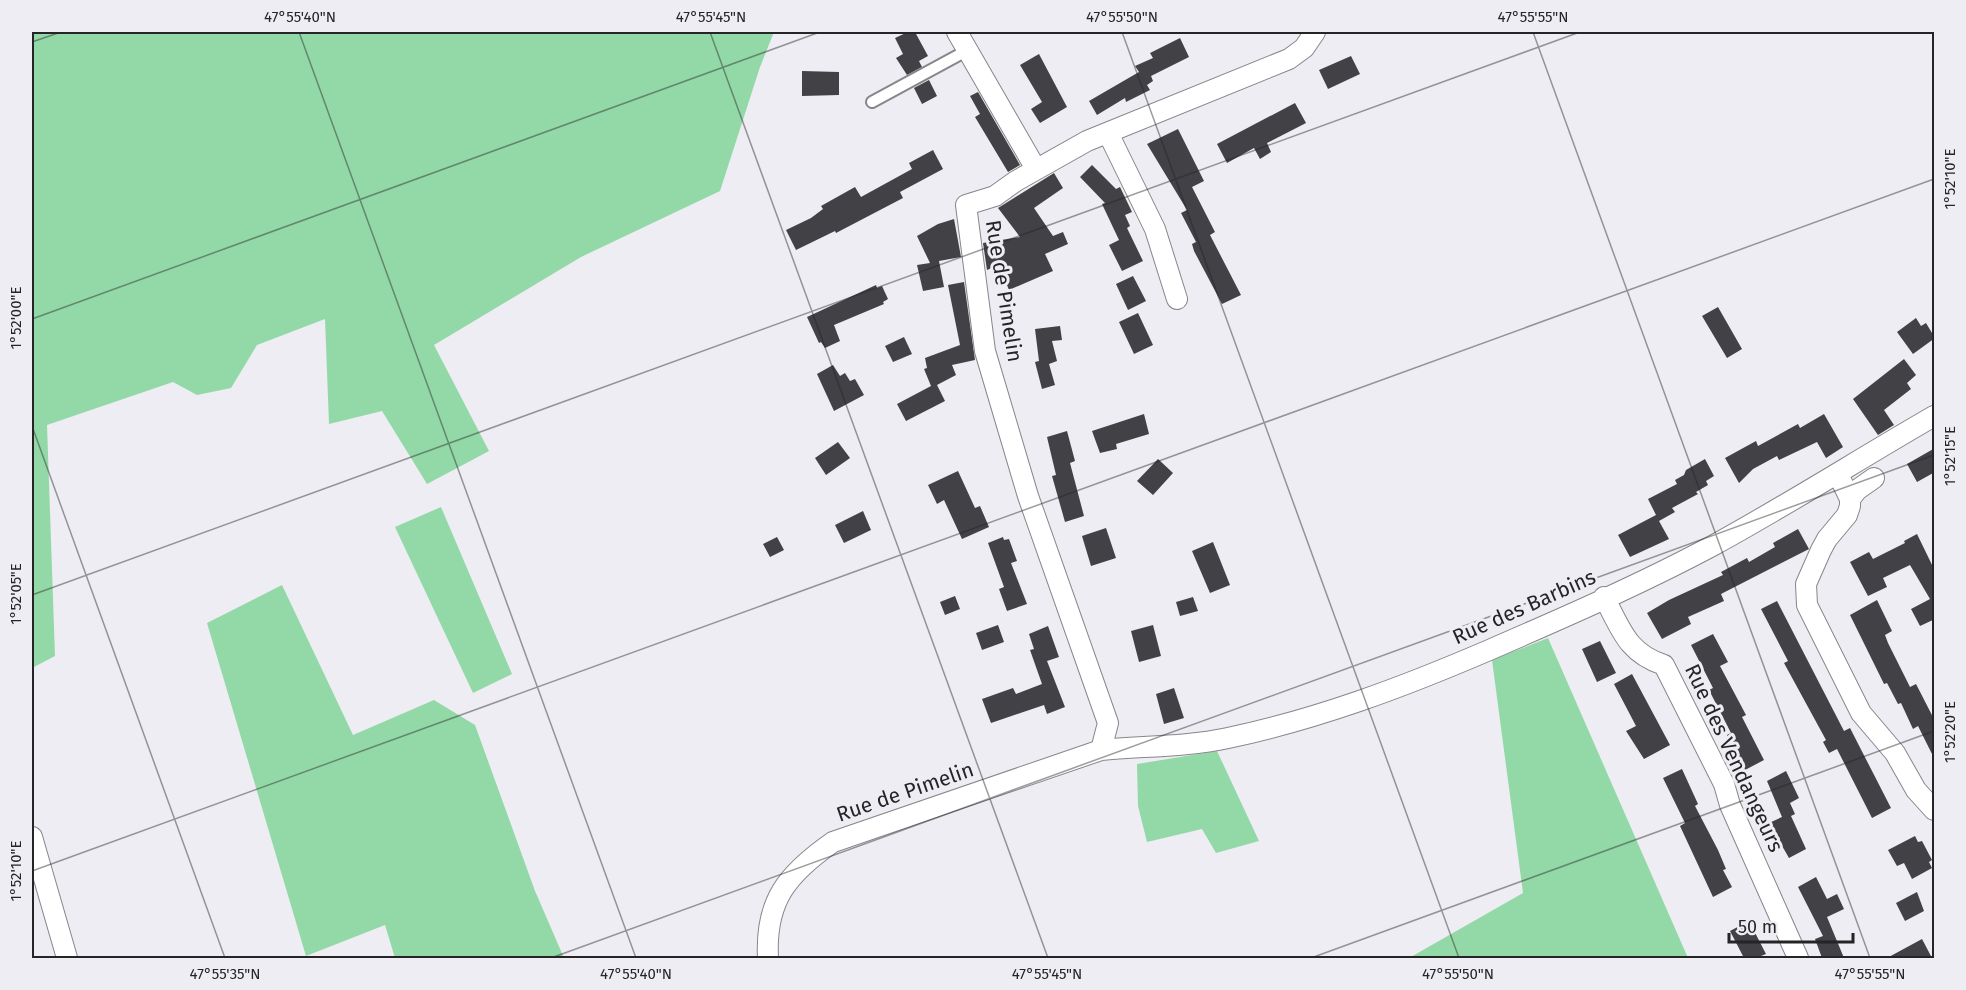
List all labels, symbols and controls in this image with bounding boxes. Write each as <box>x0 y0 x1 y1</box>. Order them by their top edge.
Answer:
text: 47°55'40"N <box>264 8 336 26</box>
text: 47°55'45"N <box>676 8 746 26</box>
text: 47°55'50"N <box>1086 8 1158 26</box>
text: 47°55'55"N <box>1498 8 1568 26</box>
text: 1°52'10"E <box>1941 148 1959 210</box>
street label: Rue de Pimelin <box>980 218 1028 364</box>
text: 1°52'00"E <box>7 287 25 349</box>
text: 1°52'15"E <box>1941 426 1959 486</box>
text: 1°52'05"E <box>7 563 25 625</box>
street label: Rue des Barbins <box>1448 564 1600 650</box>
street label: Rue des Vendangeurs <box>1679 660 1789 856</box>
text: 1°52'20"E <box>1941 701 1959 763</box>
street label: Rue de Pimelin <box>833 756 977 828</box>
text: 1°52'10"E <box>7 840 25 902</box>
scale bar <box>1729 906 1854 944</box>
text: 50 m <box>1738 916 1777 938</box>
text: 47°55'35"N <box>190 965 260 983</box>
text: 47°55'40"N <box>600 965 672 983</box>
text: 47°55'45"N <box>1012 965 1082 983</box>
text: 47°55'50"N <box>1422 965 1494 983</box>
text: 47°55'55"N <box>1835 965 1905 983</box>

